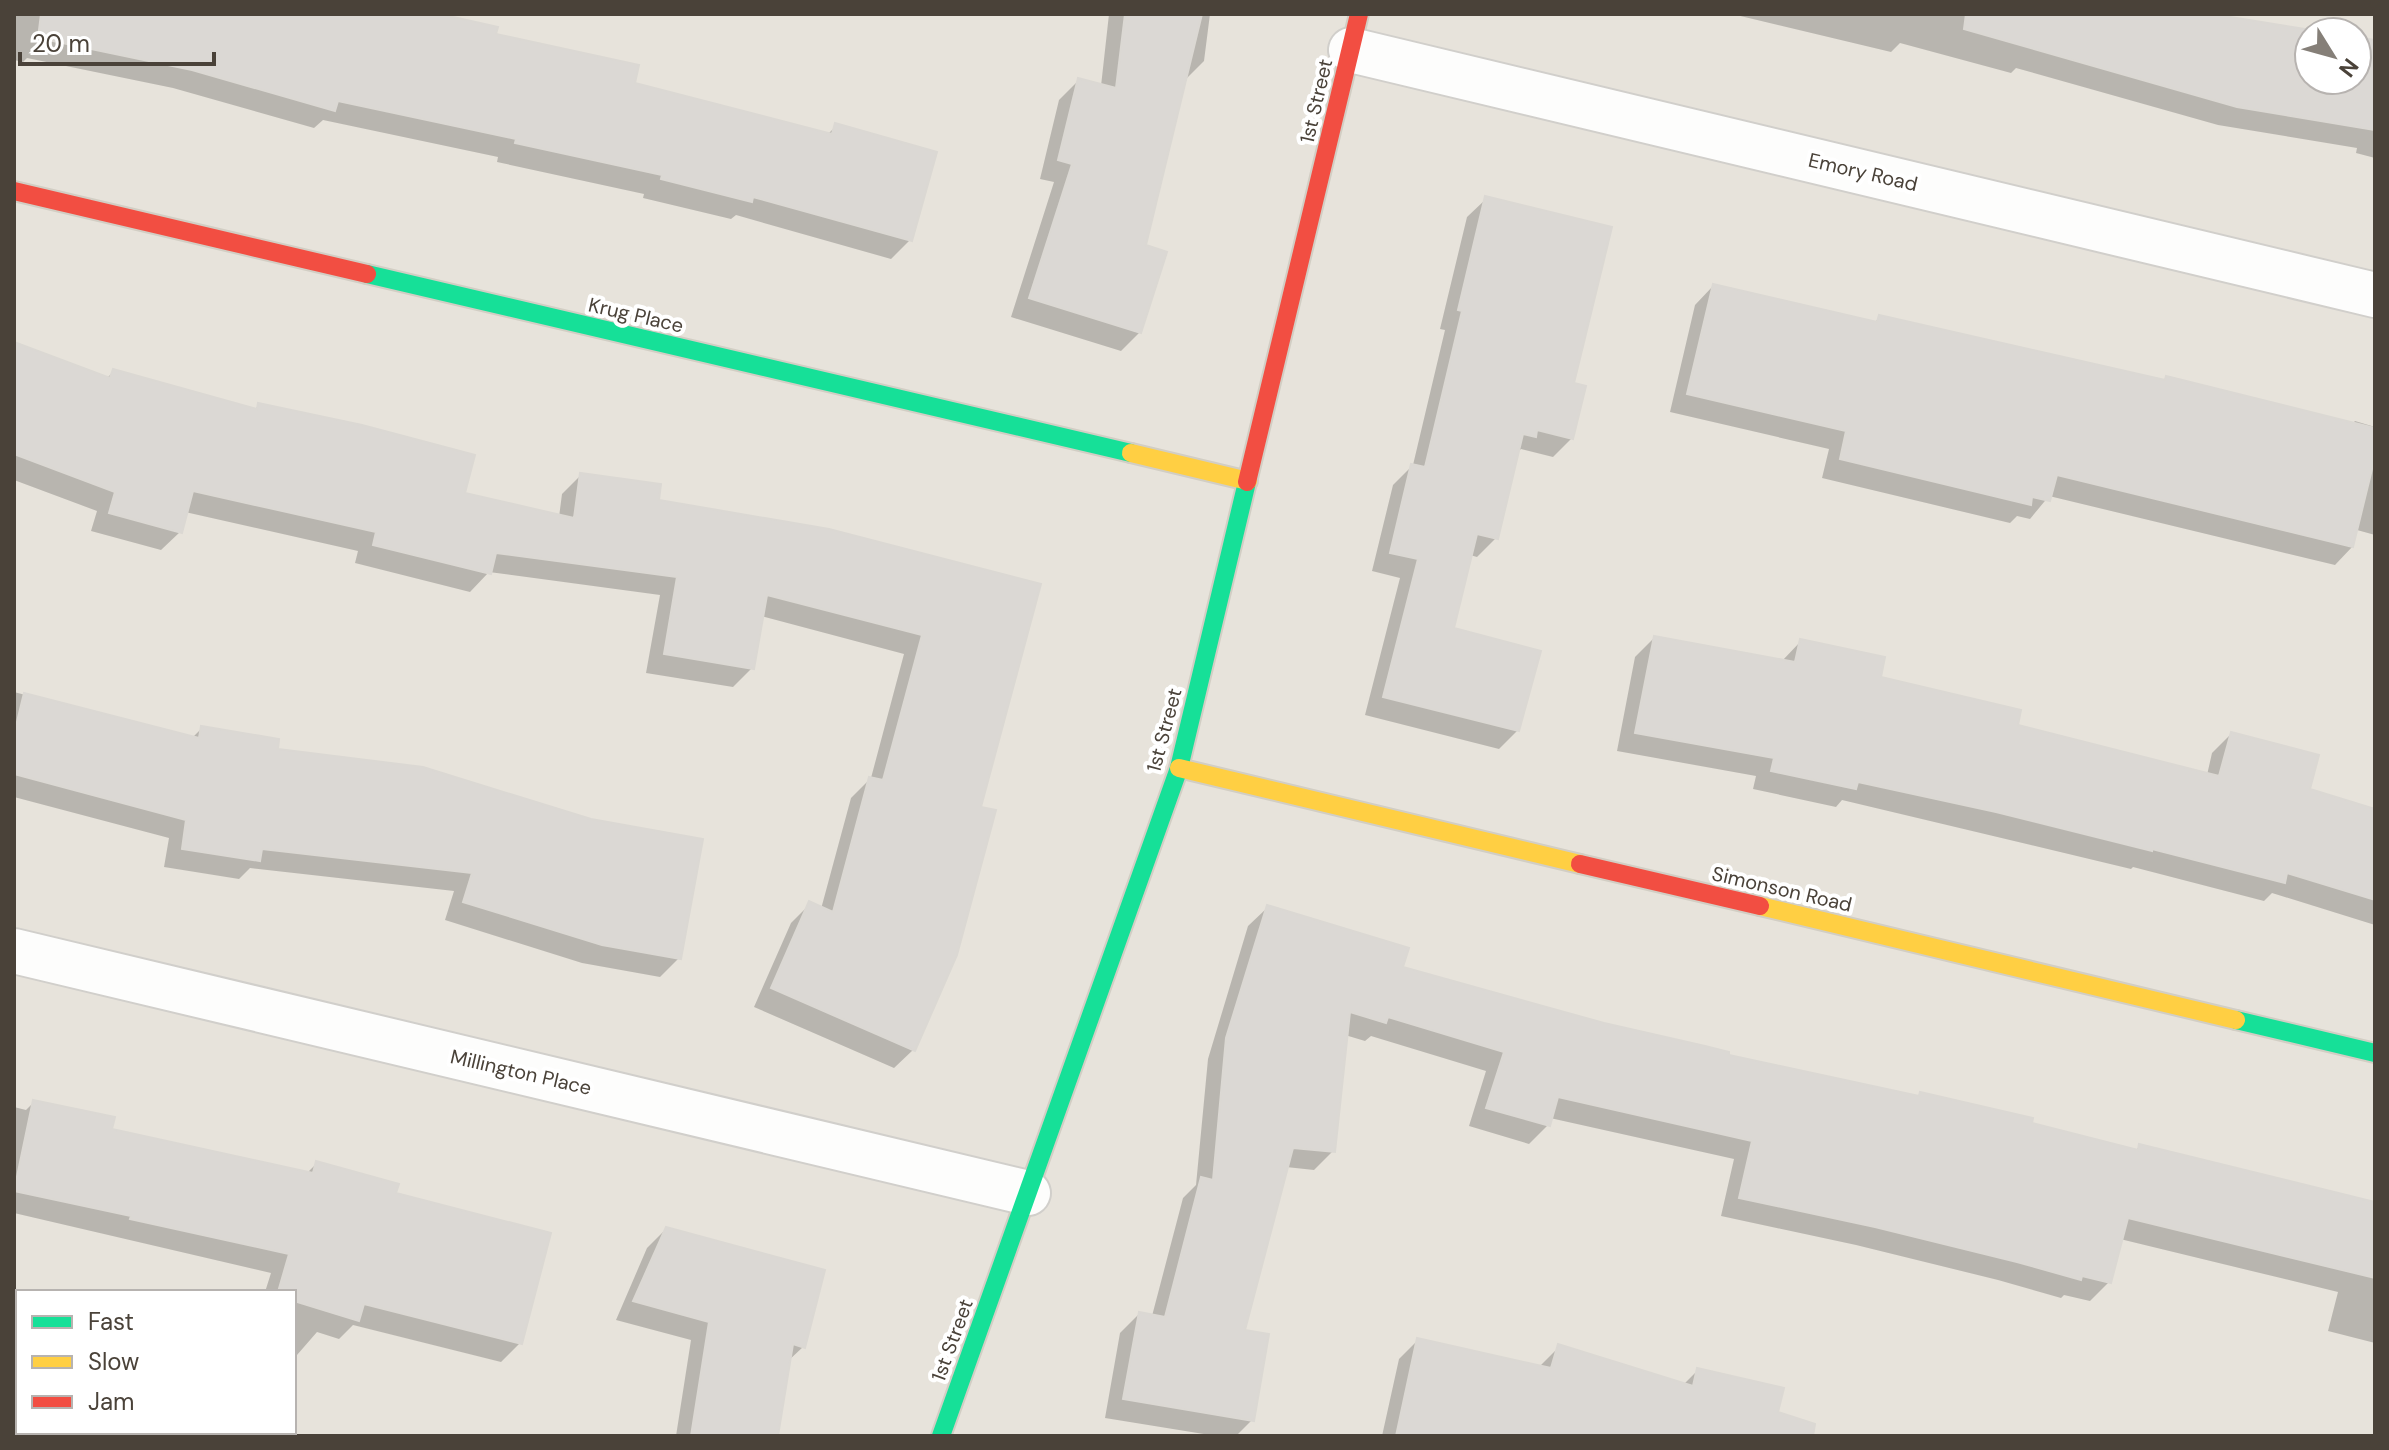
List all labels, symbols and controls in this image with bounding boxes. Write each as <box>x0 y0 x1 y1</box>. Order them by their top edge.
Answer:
scale bar <box>20 16 214 66</box>
north arrow <box>2293 16 2373 96</box>
text: 20 m <box>32 28 90 59</box>
text: N <box>2332 53 2365 83</box>
street label: 1st Street <box>1294 56 1338 146</box>
street label: Emory Road <box>1806 147 1920 197</box>
street label: Krug Place <box>586 291 686 339</box>
street label: 1st Street <box>1140 685 1188 775</box>
street label: Simonson Road <box>1709 860 1855 918</box>
street label: Millington Place <box>448 1043 594 1101</box>
legend <box>16 1290 296 1434</box>
street label: 1st Street <box>925 1295 979 1385</box>
text: Fast <box>88 1306 134 1337</box>
text: Slow <box>88 1346 139 1377</box>
text: Jam <box>88 1386 134 1417</box>

